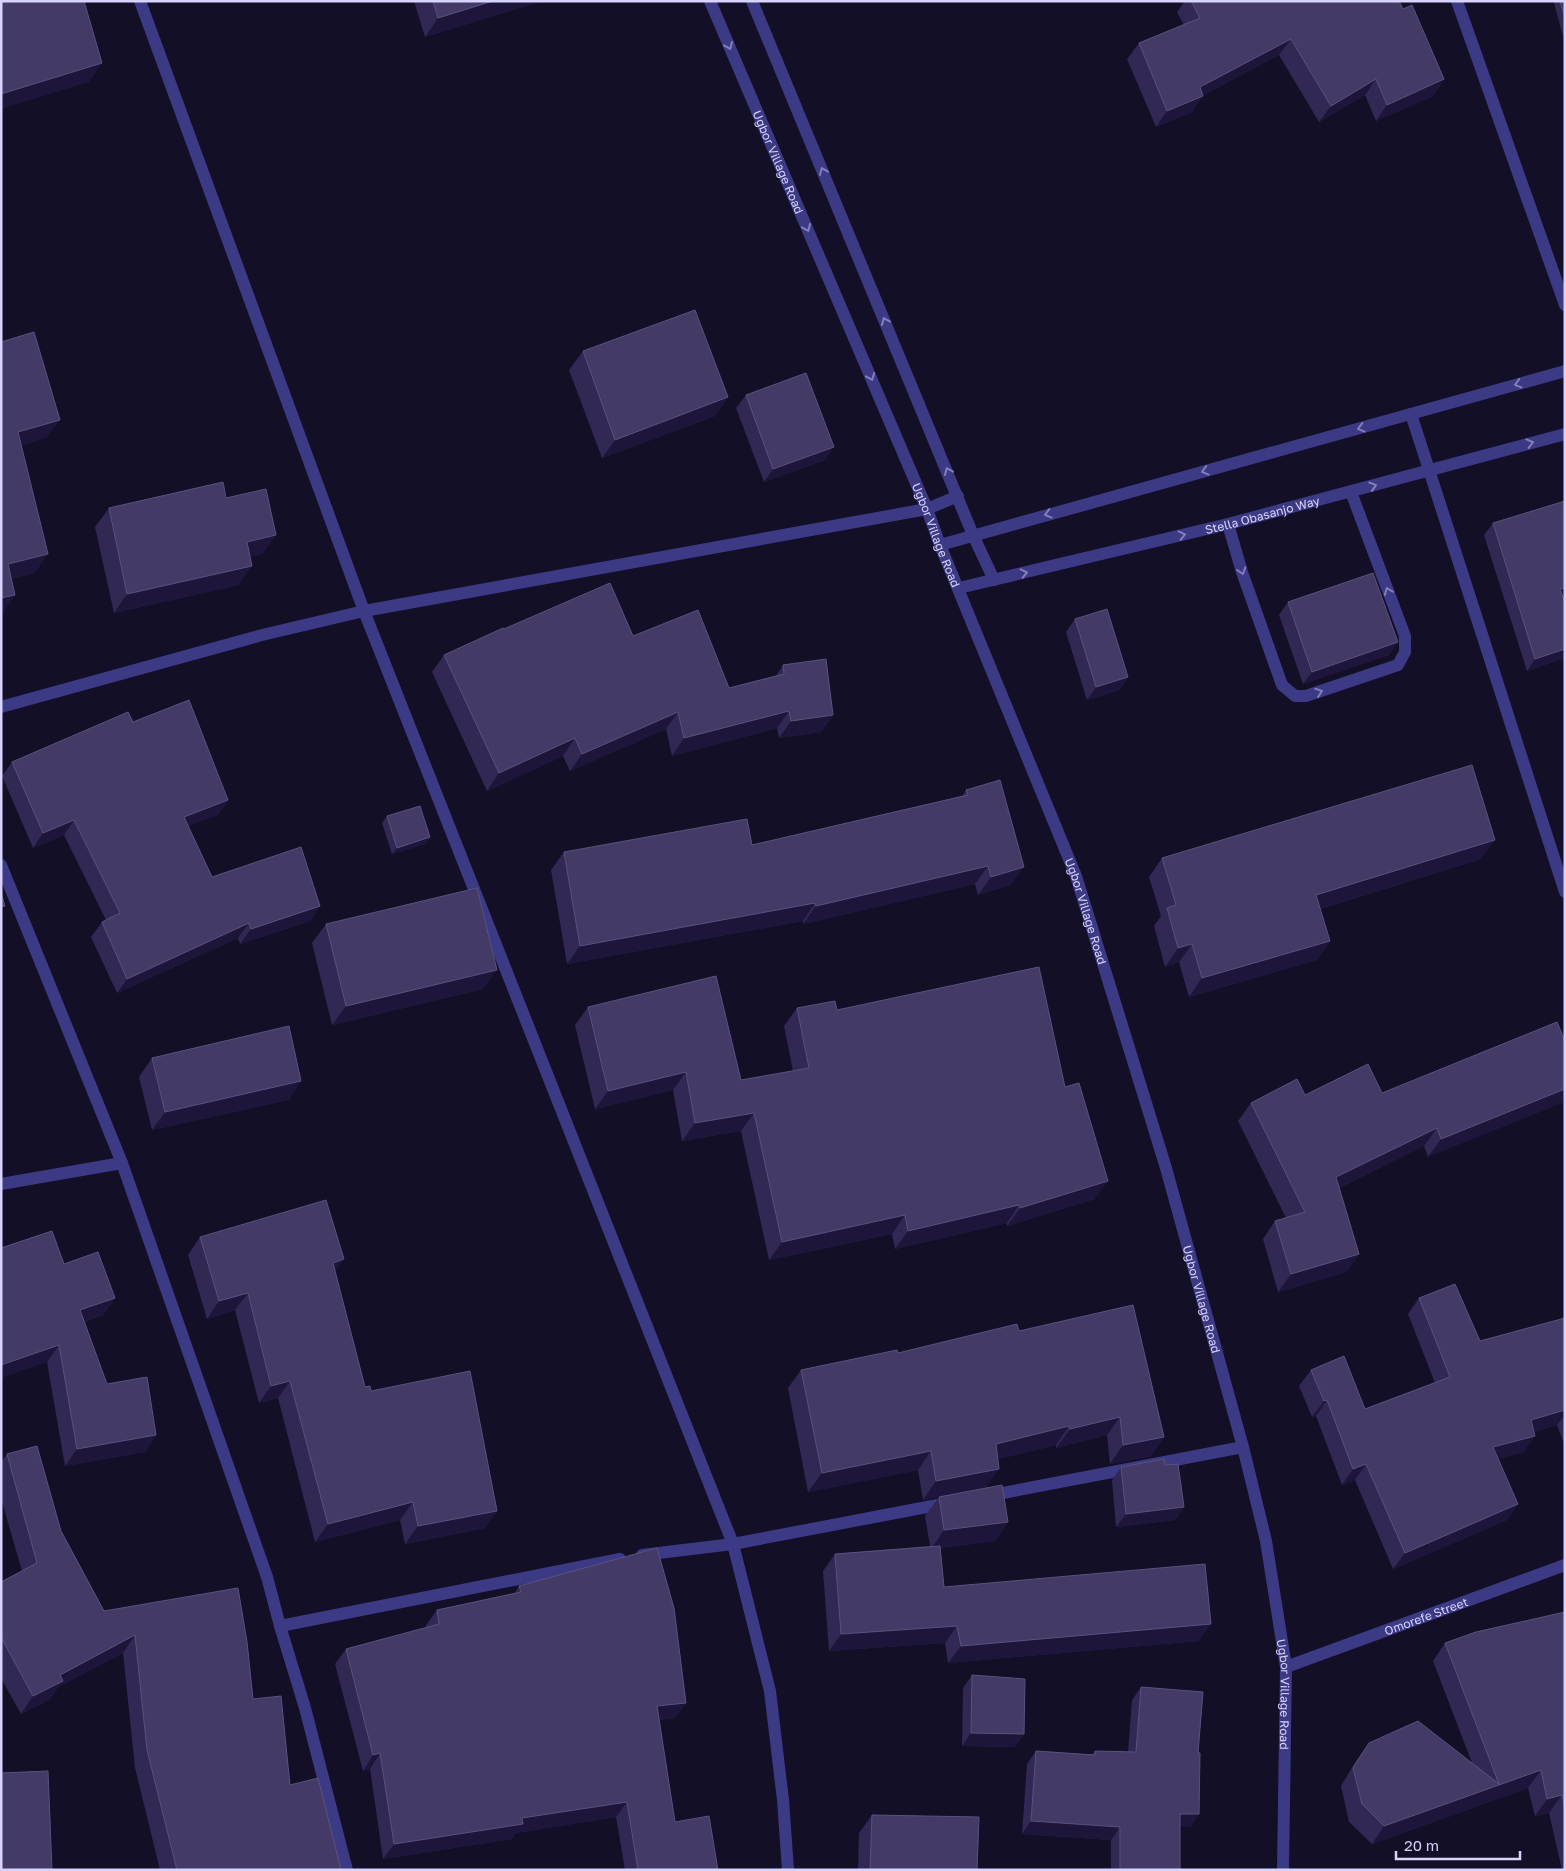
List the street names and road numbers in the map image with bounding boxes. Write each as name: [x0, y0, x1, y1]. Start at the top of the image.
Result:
street label: Ugbor Village Road: [750, 108, 807, 216]
street label: Ugbor Village Road: [909, 480, 964, 589]
street label: Stella Obasanjo Way: [1203, 492, 1322, 537]
street label: Ugbor Village Road: [1062, 856, 1110, 966]
street label: Ugbor Village Road: [1180, 1244, 1224, 1355]
street label: Omorefe Street: [1382, 1594, 1470, 1638]
street label: Ugbor Village Road: [1274, 1638, 1294, 1750]

